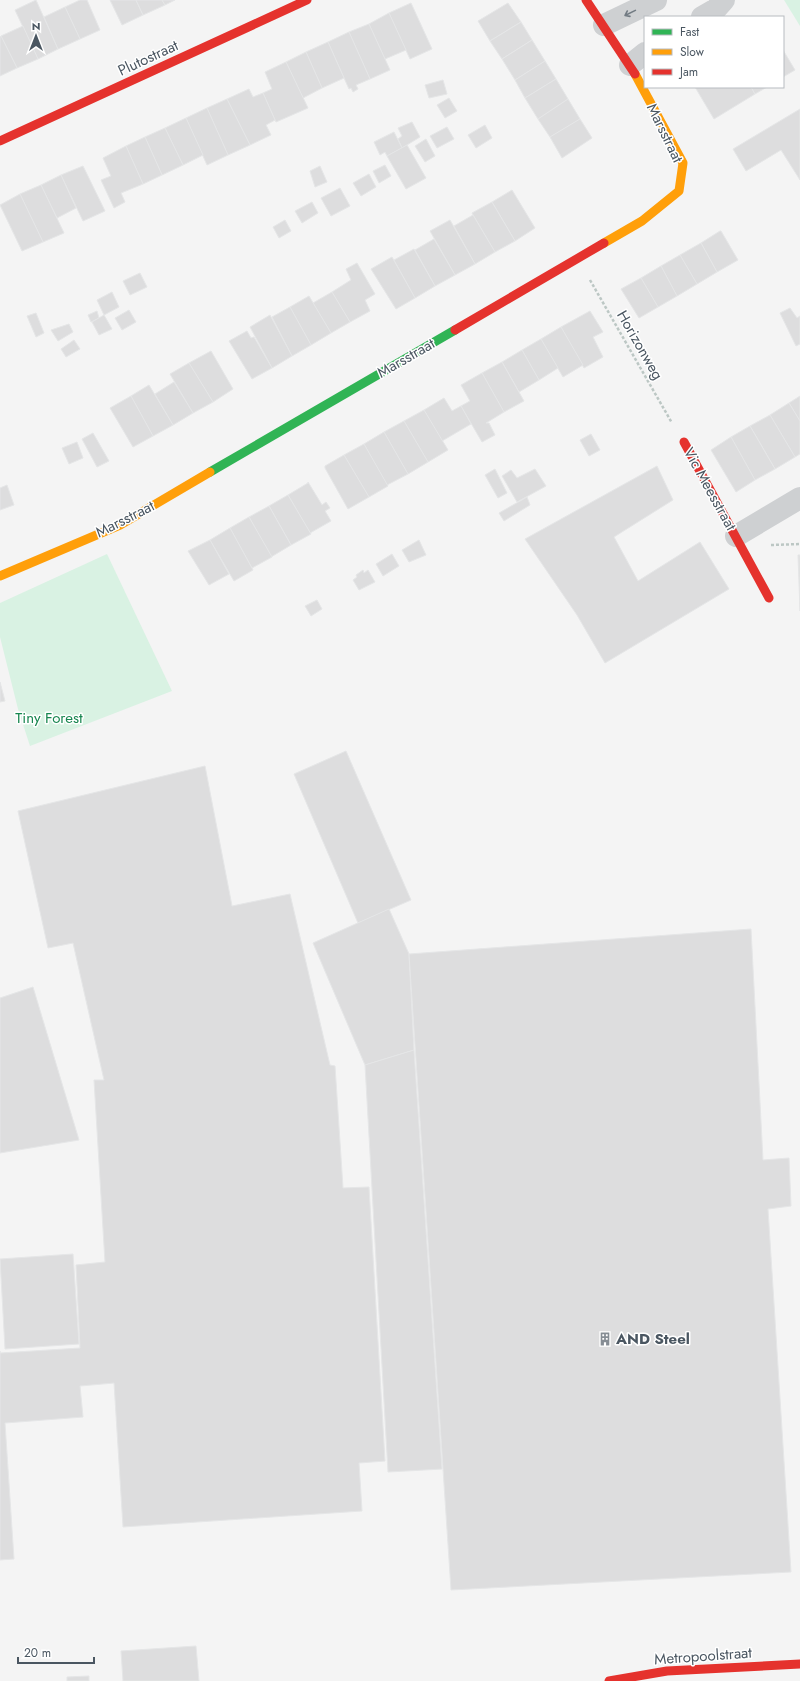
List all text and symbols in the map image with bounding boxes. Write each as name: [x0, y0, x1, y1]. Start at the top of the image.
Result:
one-way arrow: [624, 10, 636, 17]
north arrow: [16, 16, 56, 56]
legend: [644, 16, 784, 88]
text: N: [32, 18, 40, 34]
text: Fast: [680, 23, 699, 41]
street label: Plutostraat: [114, 34, 182, 82]
text: Slow: [680, 43, 705, 61]
text: Jam: [678, 63, 698, 81]
street label: Marsstraat: [641, 100, 689, 167]
street label: Horizonweg: [611, 306, 669, 384]
street label: Marsstraat: [373, 332, 439, 383]
street label: Vic Meesstraat: [678, 443, 742, 535]
street label: Marsstraat: [92, 495, 159, 543]
park label: Tiny Forest: [15, 707, 83, 729]
place label: AND Steel: [615, 1328, 690, 1350]
building icon: AND Steel: [597, 1331, 613, 1347]
scale bar: [18, 1639, 94, 1665]
street label: Metropoolstraat: [653, 1642, 753, 1670]
text: 20 m: [24, 1644, 51, 1662]

